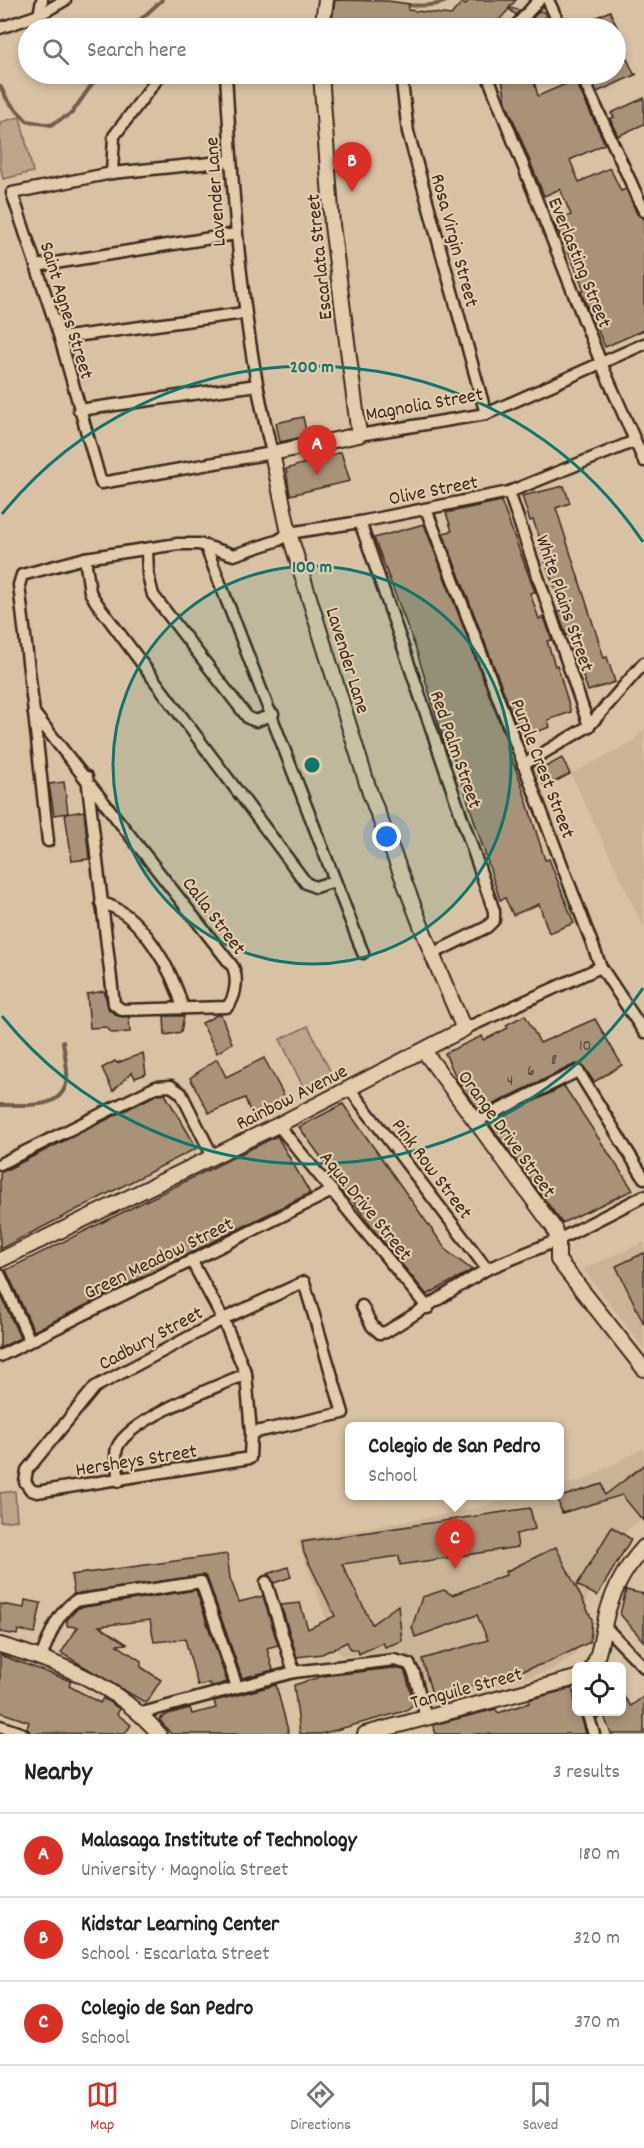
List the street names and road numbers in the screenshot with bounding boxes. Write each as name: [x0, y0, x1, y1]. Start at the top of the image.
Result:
street label: Lavender Lane: [199, 136, 235, 248]
street label: Rosa Virgin Street: [422, 171, 484, 310]
street label: Escarlata Street: [300, 192, 342, 321]
street label: Everlasting Street: [539, 194, 617, 333]
street label: Saint Agnes Street: [31, 239, 99, 383]
street label: Magnolia Street: [364, 382, 486, 430]
street label: Olive Street: [387, 470, 481, 514]
street label: White Plains Street: [527, 532, 600, 676]
street label: Lavender Lane: [317, 604, 376, 718]
street label: Red Palm Street: [421, 687, 487, 813]
street label: Purple Crest Street: [502, 695, 581, 843]
street label: Calla Street: [174, 872, 251, 962]
street label: Rainbow Avenue: [232, 1058, 353, 1139]
street label: Orange Drive Street: [450, 1065, 561, 1204]
street label: Pink Row Street: [383, 1114, 478, 1226]
street label: Aqua Drive Street: [312, 1146, 418, 1268]
street label: Green Meadow Street: [80, 1211, 239, 1308]
street label: Cadbury Street: [94, 1300, 209, 1379]
street label: Hersheys Street: [74, 1439, 199, 1485]
street label: Tanguile Street: [408, 1662, 526, 1718]

